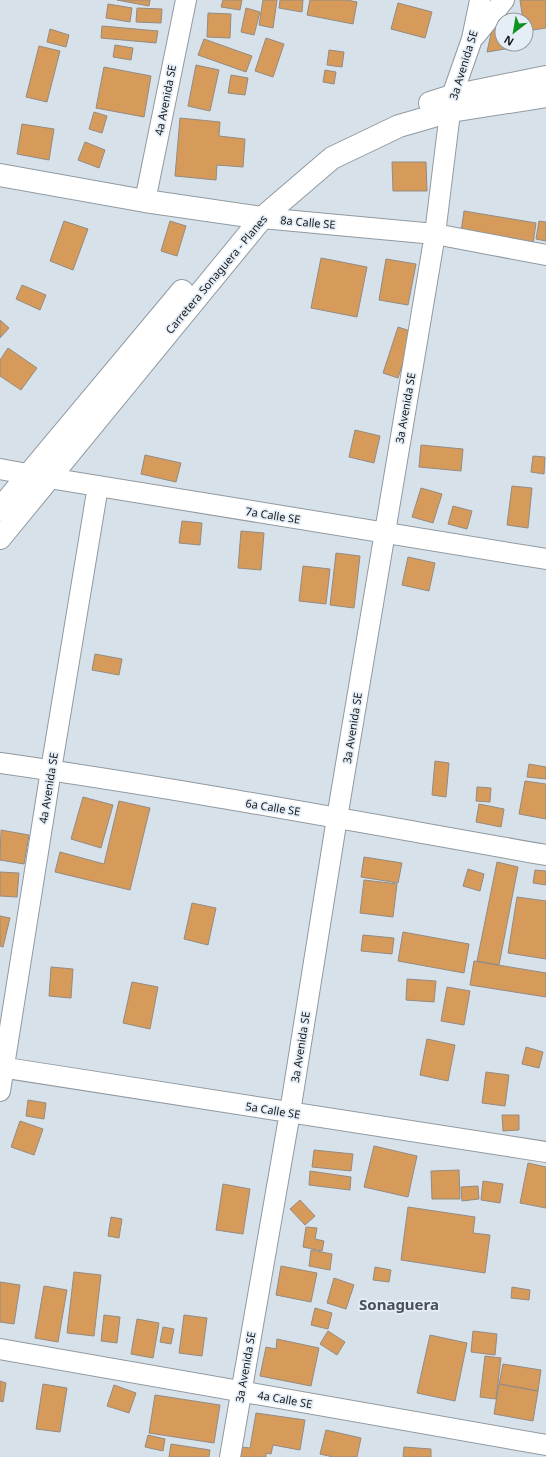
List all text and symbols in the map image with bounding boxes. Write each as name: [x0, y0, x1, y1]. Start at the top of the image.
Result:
north arrow: [494, 12, 534, 52]
street label: 3a Avenida SE: [445, 29, 481, 101]
text: N: [501, 32, 516, 50]
street label: 4a Avenida SE: [151, 63, 179, 137]
street label: Carretera Sonaguera - Planes: [162, 211, 270, 337]
street label: 8a Calle SE: [280, 212, 336, 232]
street label: 3a Avenida SE: [391, 371, 419, 445]
street label: 7a Calle SE: [244, 503, 302, 527]
street label: 3a Avenida SE: [339, 691, 365, 765]
street label: 4a Avenida SE: [35, 751, 61, 825]
street label: 6a Calle SE: [244, 795, 302, 819]
street label: 3a Avenida SE: [287, 1010, 313, 1084]
street label: 5a Calle SE: [244, 1098, 302, 1122]
district label: Sonaguera: [359, 1294, 439, 1314]
street label: 3a Avenida SE: [231, 1330, 259, 1404]
street label: 4a Calle SE: [256, 1387, 314, 1411]

